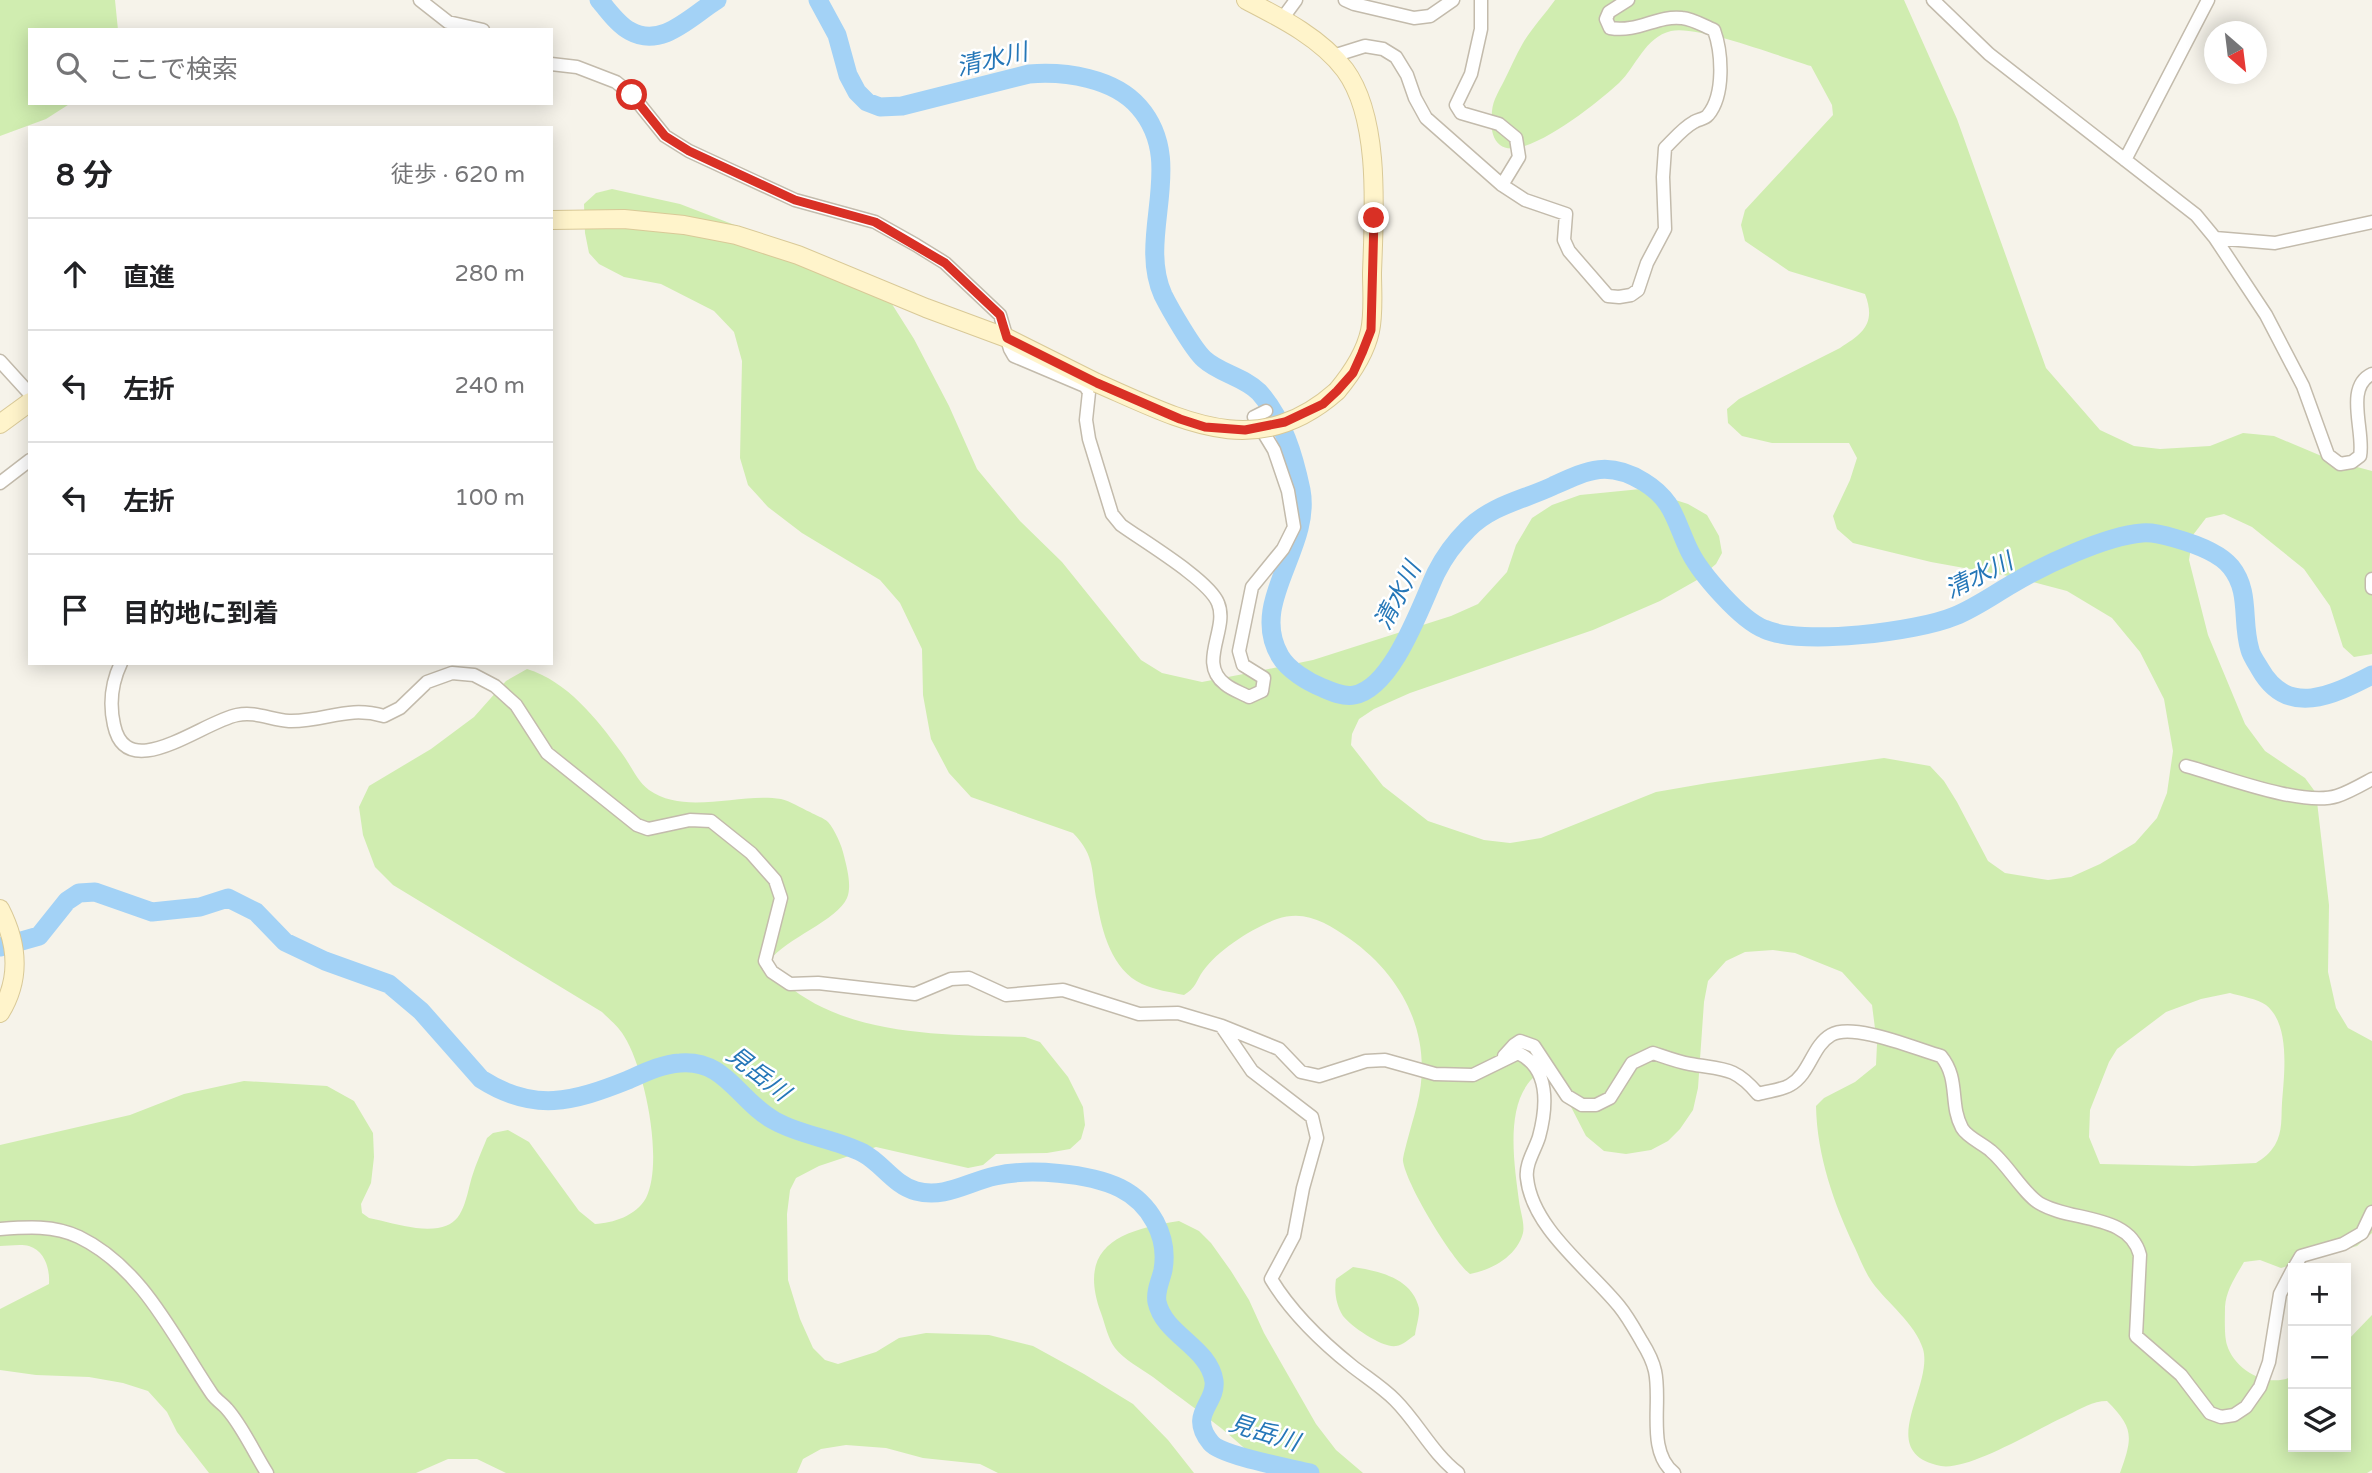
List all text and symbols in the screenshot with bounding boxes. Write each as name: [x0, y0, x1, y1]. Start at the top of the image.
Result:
north arrow: [2204, 21, 2267, 84]
search box: [28, 28, 553, 105]
water label: 清水川: [954, 37, 1033, 82]
icon: search: [52, 48, 90, 86]
text: ここで検索: [108, 54, 238, 85]
route start: [616, 79, 647, 110]
text: 8 分: [56, 157, 113, 194]
text: 徒歩 · 620 m: [391, 161, 525, 189]
route end: [1358, 202, 1389, 233]
icon: ahead: [56, 255, 94, 293]
text: 280 m: [455, 260, 525, 288]
text: 直進: [123, 262, 175, 293]
icon: left: [56, 367, 94, 405]
text: 240 m: [455, 372, 525, 400]
text: 左折: [123, 374, 175, 405]
icon: left: [56, 479, 94, 517]
text: 100 m: [455, 484, 525, 512]
text: 左折: [123, 486, 175, 517]
water label: 清水川: [1940, 546, 2020, 605]
water label: 清水川: [1369, 555, 1429, 635]
icon: arrive: [56, 591, 94, 629]
text: 目的地に到着: [123, 598, 279, 629]
water label: 見岳川: [721, 1040, 798, 1109]
map controls: [2288, 1263, 2351, 1452]
button: +: [2288, 1263, 2351, 1326]
button: −: [2288, 1326, 2351, 1389]
button: layers: [2288, 1389, 2351, 1452]
water label: 見岳川: [1225, 1409, 1306, 1458]

